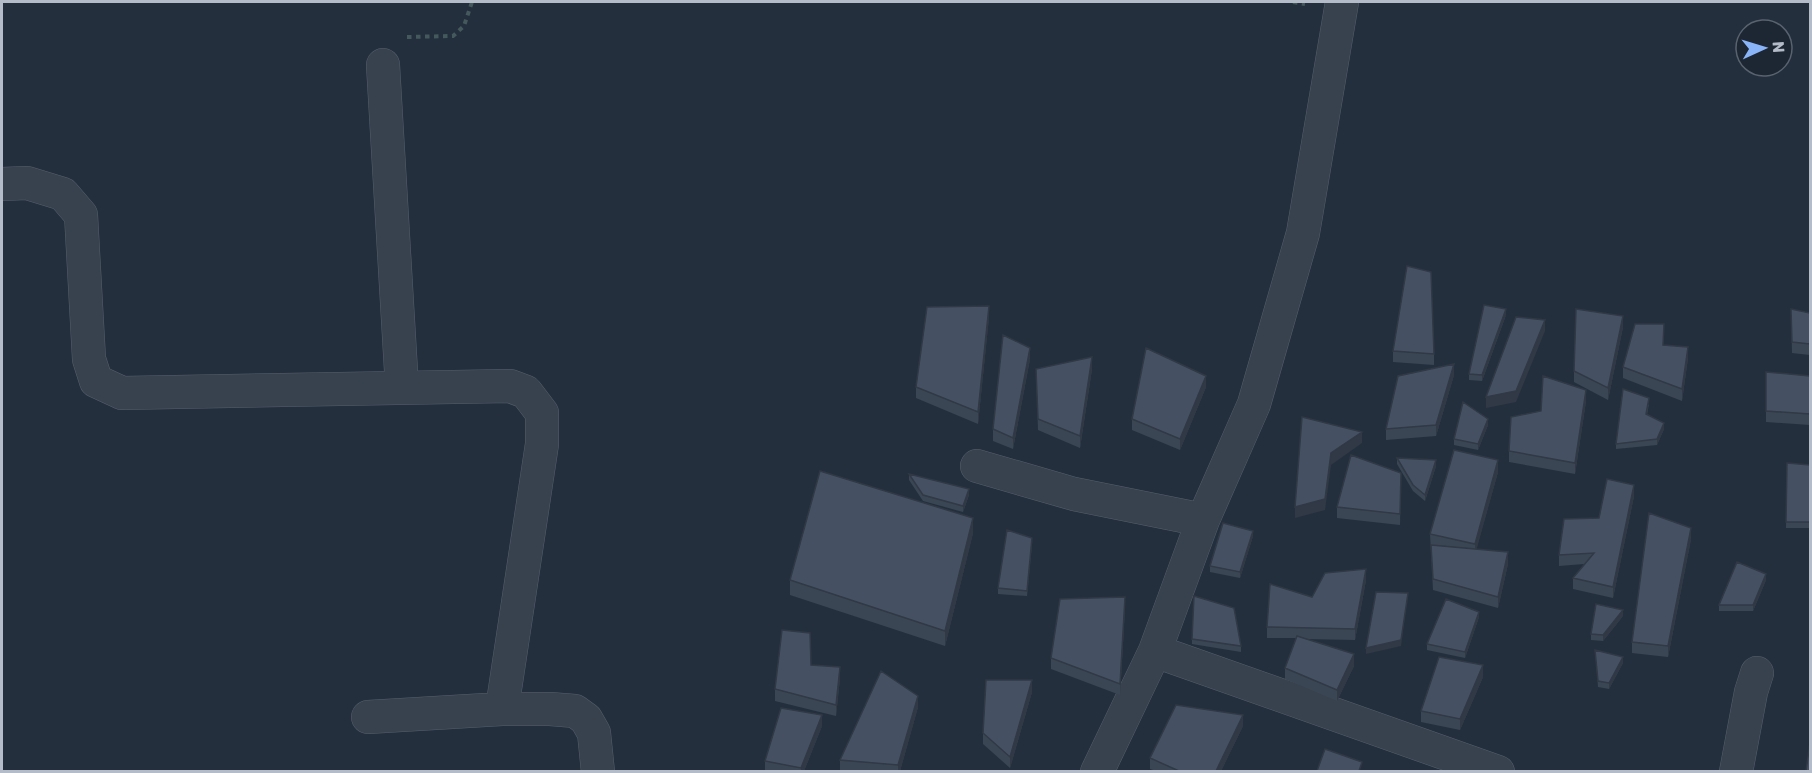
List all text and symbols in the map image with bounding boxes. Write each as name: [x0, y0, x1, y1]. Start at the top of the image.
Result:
north arrow: [1734, 18, 1794, 78]
text: N: [1769, 41, 1788, 53]

